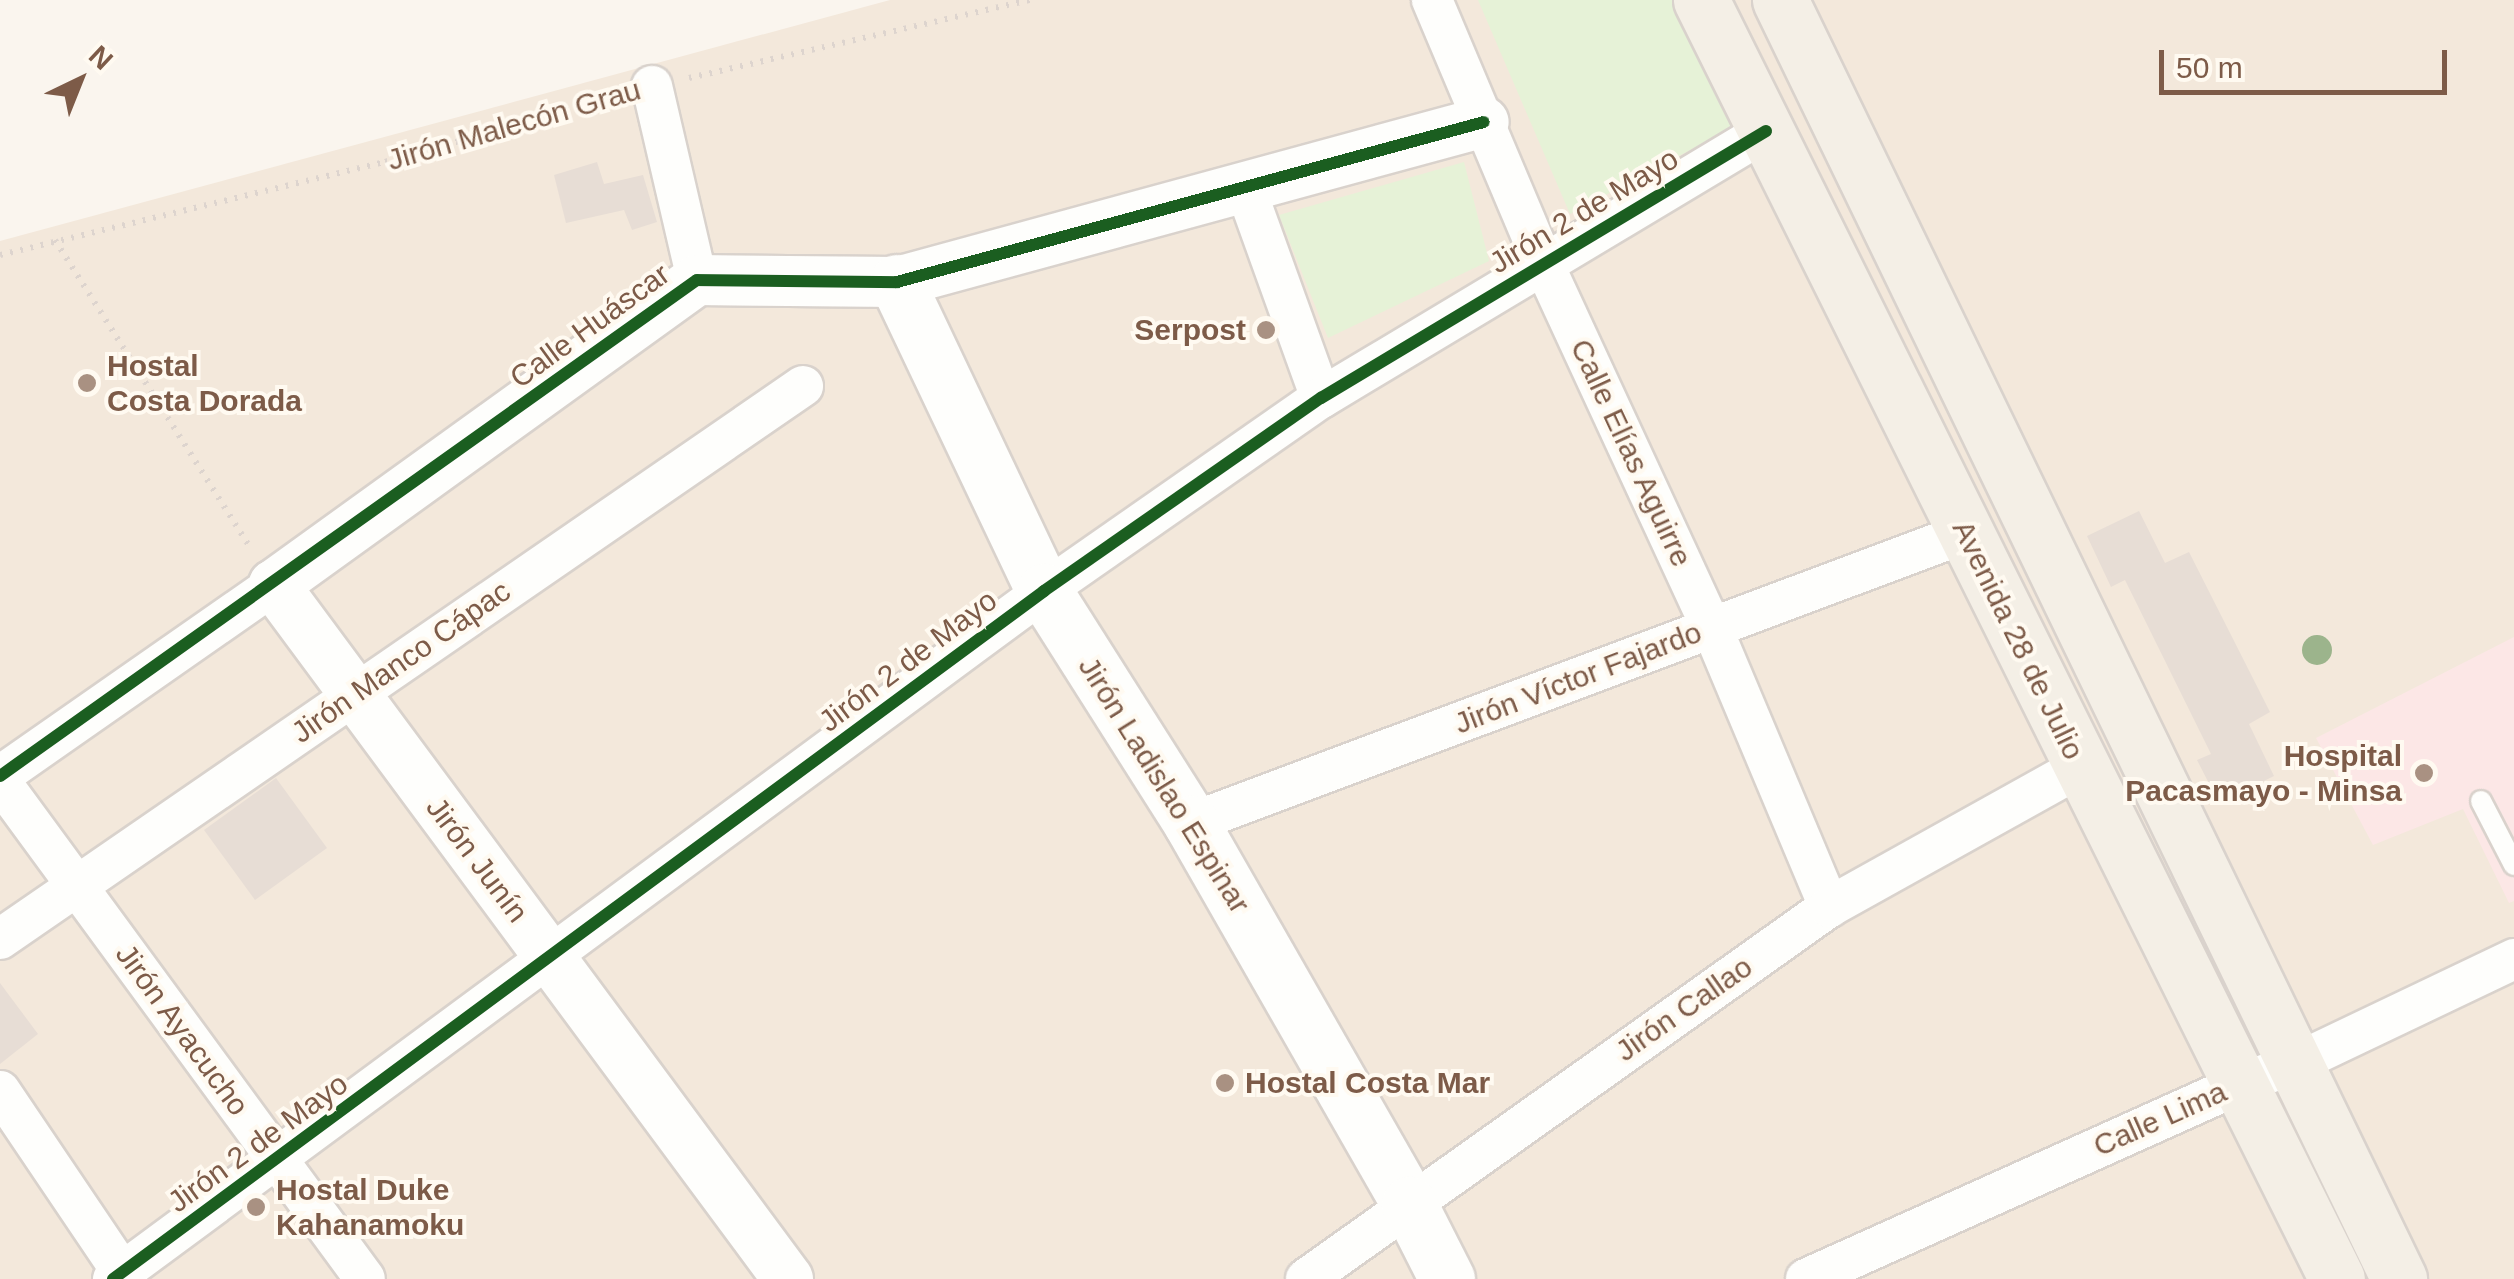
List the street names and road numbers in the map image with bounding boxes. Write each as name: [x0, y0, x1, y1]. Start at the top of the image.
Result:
street label: Jirón Malecón Grau: [383, 72, 645, 178]
street label: Jirón 2 de Mayo: [1483, 141, 1685, 281]
street label: Calle Huáscar: [503, 256, 677, 396]
street label: Calle Elías Aguirre: [1562, 333, 1700, 573]
street label: Avenida 28 de Julio: [1945, 515, 2091, 765]
street label: Jirón Manco Cápac: [285, 573, 517, 751]
street label: Jirón 2 de Mayo: [812, 582, 1004, 740]
street label: Jirón Víctor Fajardo: [1449, 614, 1707, 742]
street label: Jirón Ladislao Espinar: [1071, 650, 1257, 920]
street label: Jirón Junín: [418, 791, 536, 929]
street label: Jirón Ayacucho: [107, 937, 257, 1123]
street label: Jirón Callao: [1609, 949, 1759, 1069]
street label: Jirón 2 de Mayo: [161, 1066, 355, 1220]
street label: Calle Lima: [2088, 1074, 2232, 1164]

